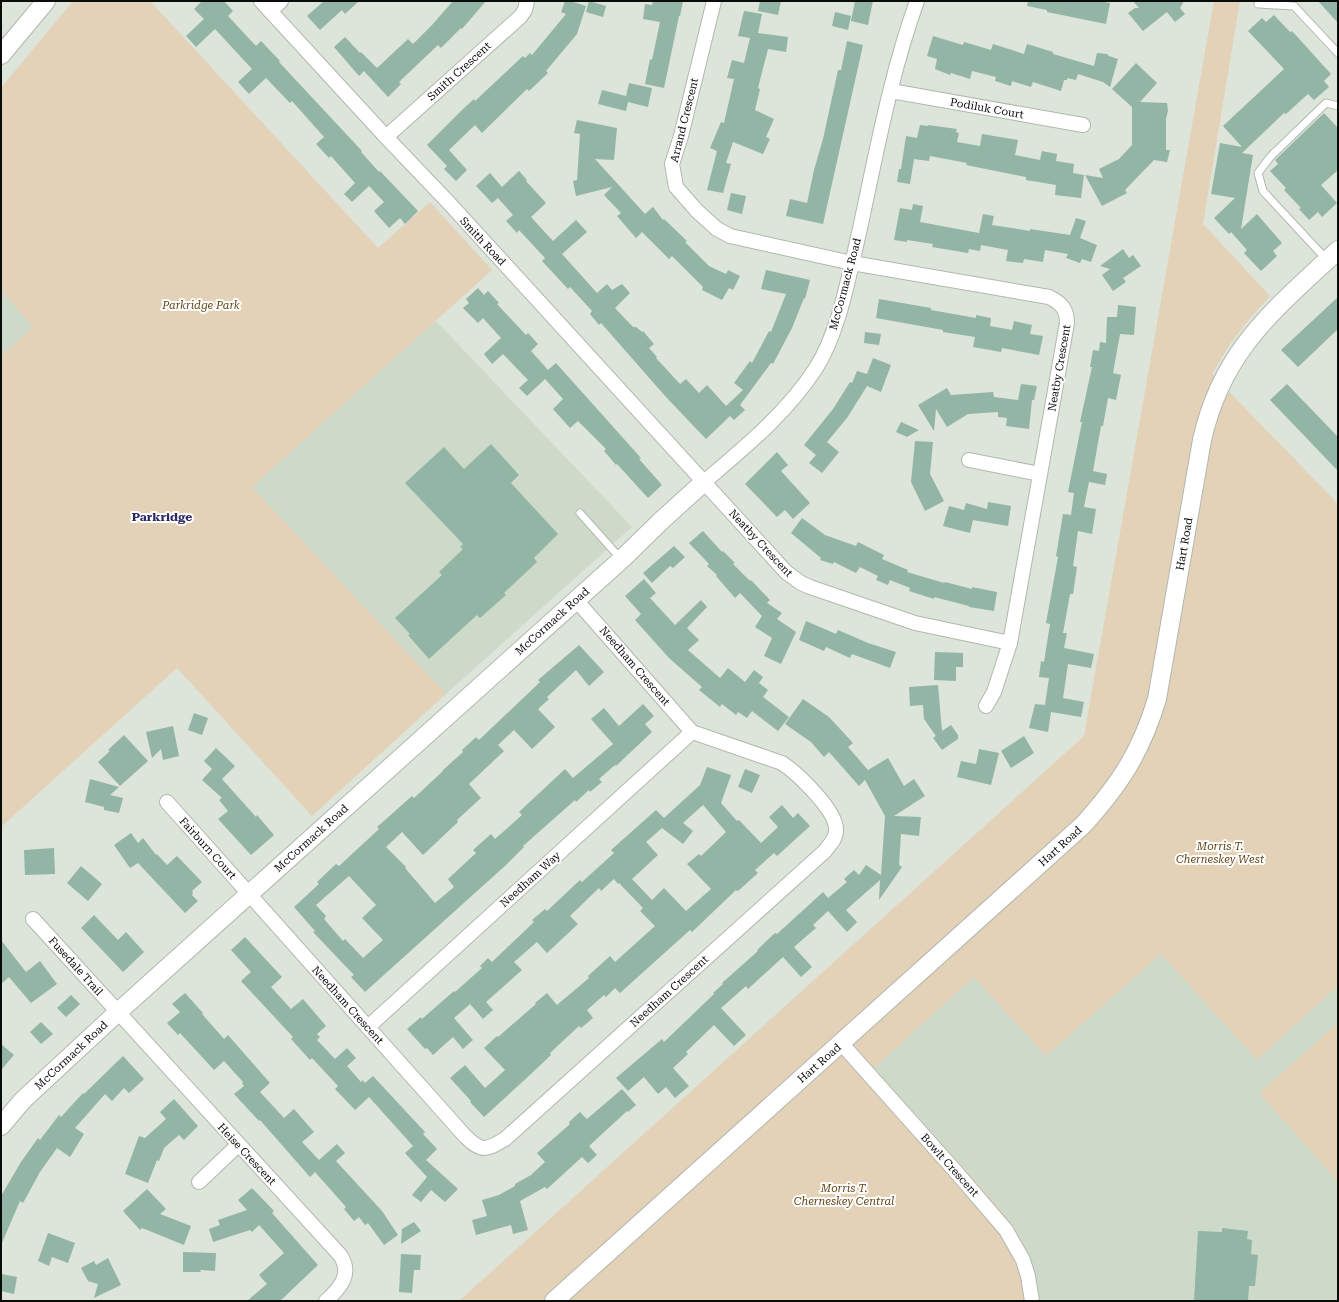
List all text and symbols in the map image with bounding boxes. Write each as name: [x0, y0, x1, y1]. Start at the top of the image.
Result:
street label: Smith Crescent: [425, 39, 494, 103]
street label: Arrand Crescent: [668, 77, 701, 164]
street label: Podiluk Court: [949, 96, 1025, 121]
street label: Smith Road: [457, 214, 508, 268]
street label: McCormack Road: [827, 237, 864, 332]
park label: Parkridge Park: [161, 299, 240, 312]
street label: Neatby Crescent: [1045, 324, 1074, 412]
street label: Neatby Crescent: [726, 507, 795, 580]
district label: Parkridge: [132, 510, 192, 524]
street label: Hart Road: [1173, 517, 1196, 572]
street label: McCormack Road: [513, 585, 592, 658]
street label: Needham Crescent: [597, 624, 673, 709]
street label: McCormack Road: [272, 802, 351, 875]
street label: Fairburn Court: [176, 815, 239, 882]
street label: Hart Road: [1036, 824, 1085, 869]
park label: Morris T. Cherneskey West: [1176, 840, 1265, 866]
street label: Needham Way: [497, 849, 564, 910]
street label: Fusedale Trail: [46, 934, 106, 999]
street label: Needham Crescent: [628, 953, 711, 1030]
street label: Needham Crescent: [309, 964, 386, 1047]
street label: McCormack Road: [32, 1018, 110, 1092]
street label: Hart Road: [795, 1041, 844, 1086]
street label: Heise Crescent: [215, 1121, 279, 1188]
street label: Bowlt Crescent: [918, 1131, 981, 1200]
park label: Morris T. Cherneskey Central: [794, 1182, 894, 1208]

